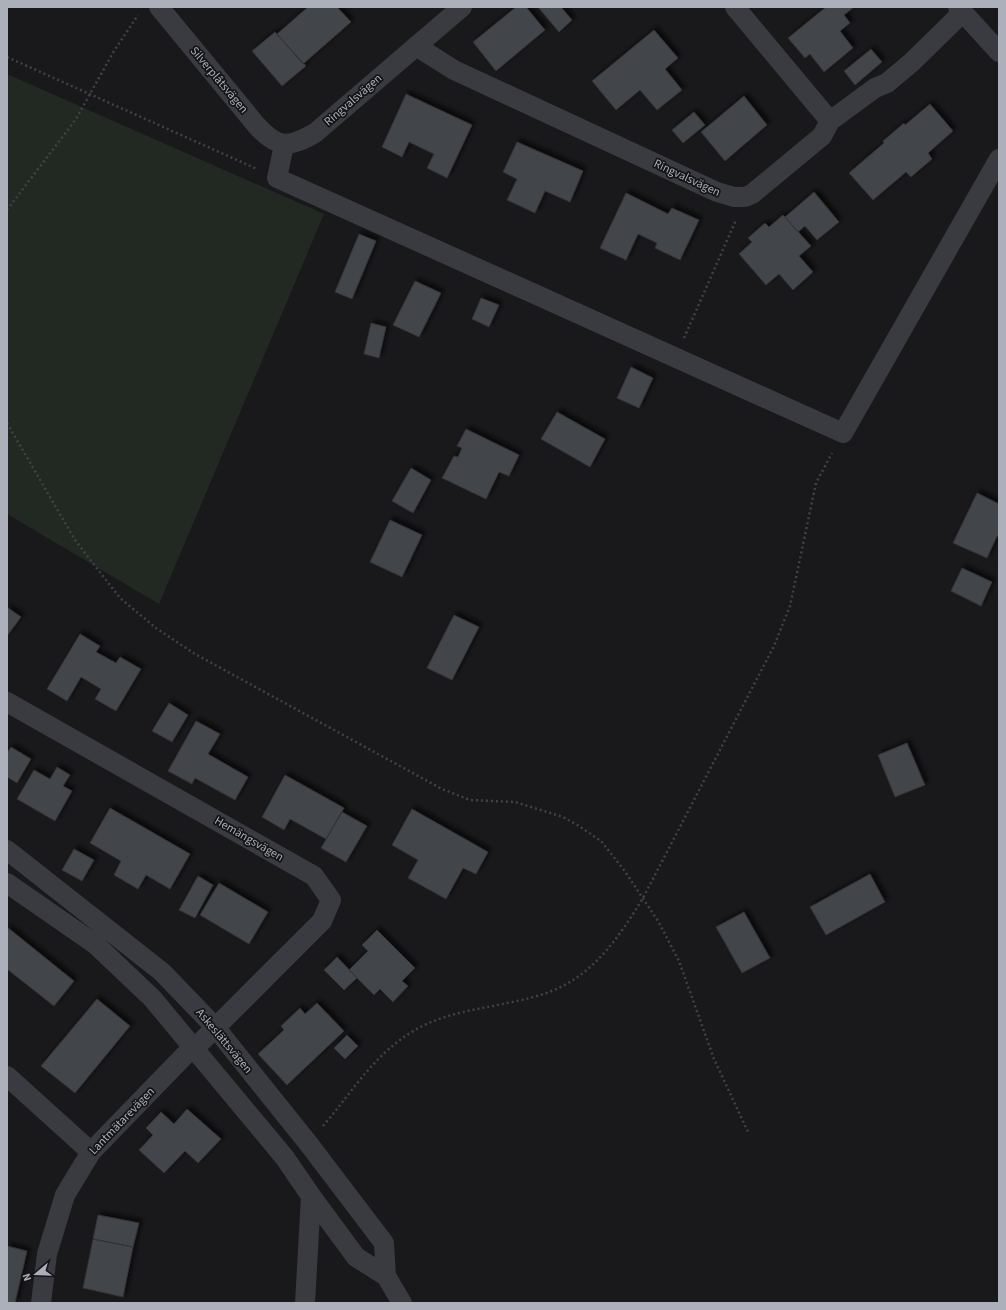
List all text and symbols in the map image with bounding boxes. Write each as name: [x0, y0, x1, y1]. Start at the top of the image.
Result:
street label: Silverplåtsvägen: [186, 43, 252, 117]
street label: Ringvalsvägen: [320, 70, 386, 130]
street label: Ringvalsvägen: [651, 155, 723, 201]
street label: Hemängsvägen: [211, 812, 287, 866]
street label: Askeslättsvägen: [192, 1005, 256, 1077]
street label: Lantmätarevägen: [85, 1083, 159, 1159]
north arrow: [16, 1254, 56, 1294]
text: N: [19, 1271, 35, 1283]

